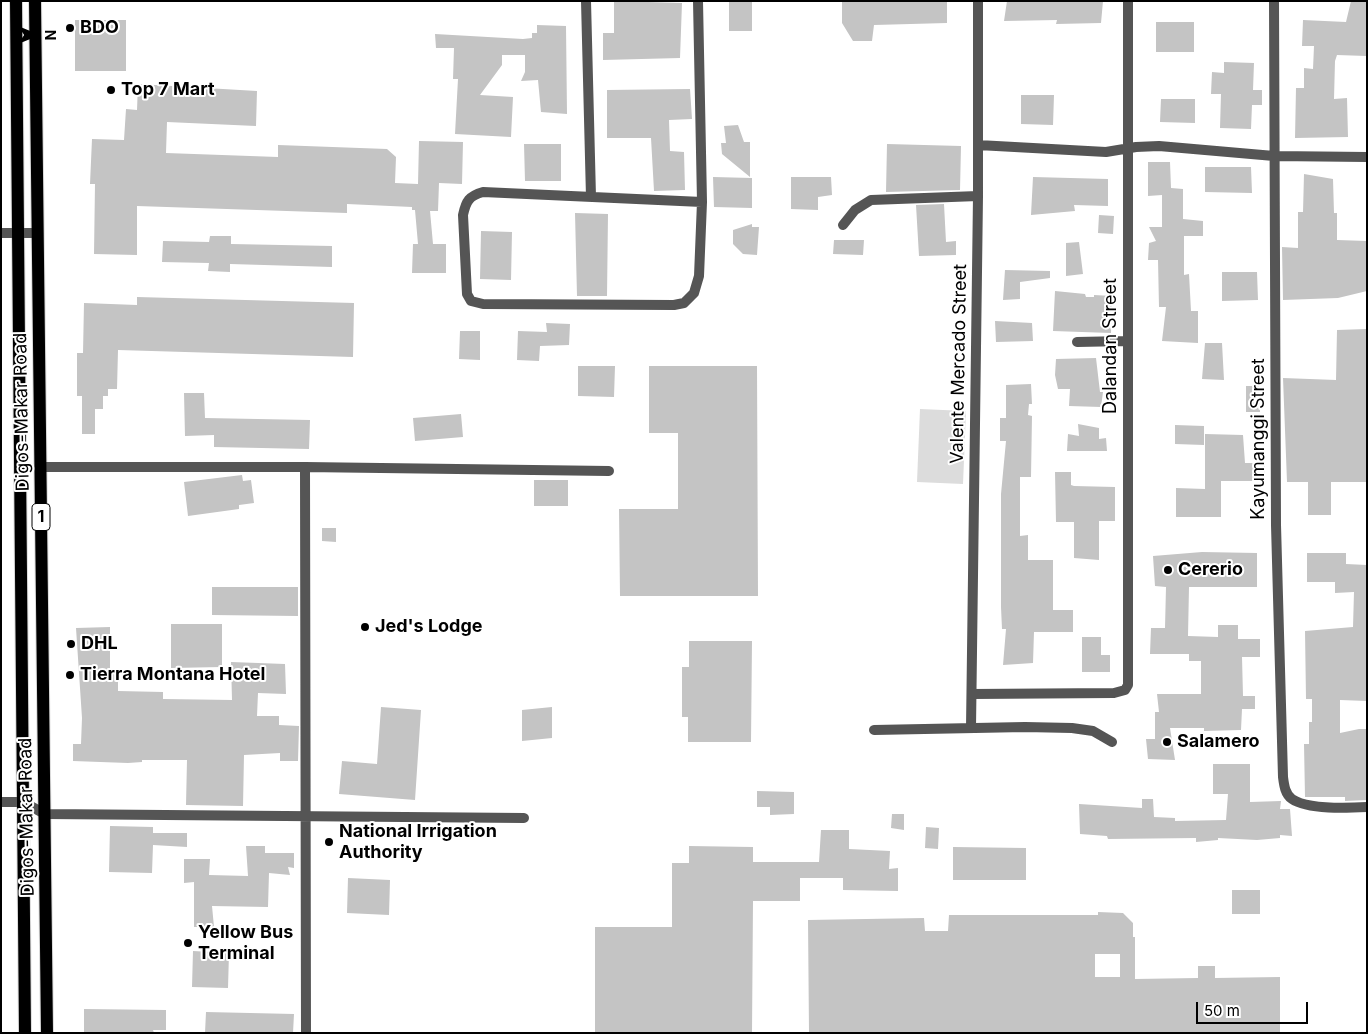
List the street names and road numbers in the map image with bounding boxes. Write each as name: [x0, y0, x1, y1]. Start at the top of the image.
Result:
street label: Valente Mercado Street: [946, 264, 972, 464]
street label: Dalandan Street: [1100, 278, 1122, 414]
street label: Digos-Makar Road: [10, 333, 34, 491]
street label: Kayumanggi Street: [1248, 358, 1270, 520]
road number: 1: [32, 504, 50, 530]
street label: Digos-Makar Road: [15, 738, 39, 896]

